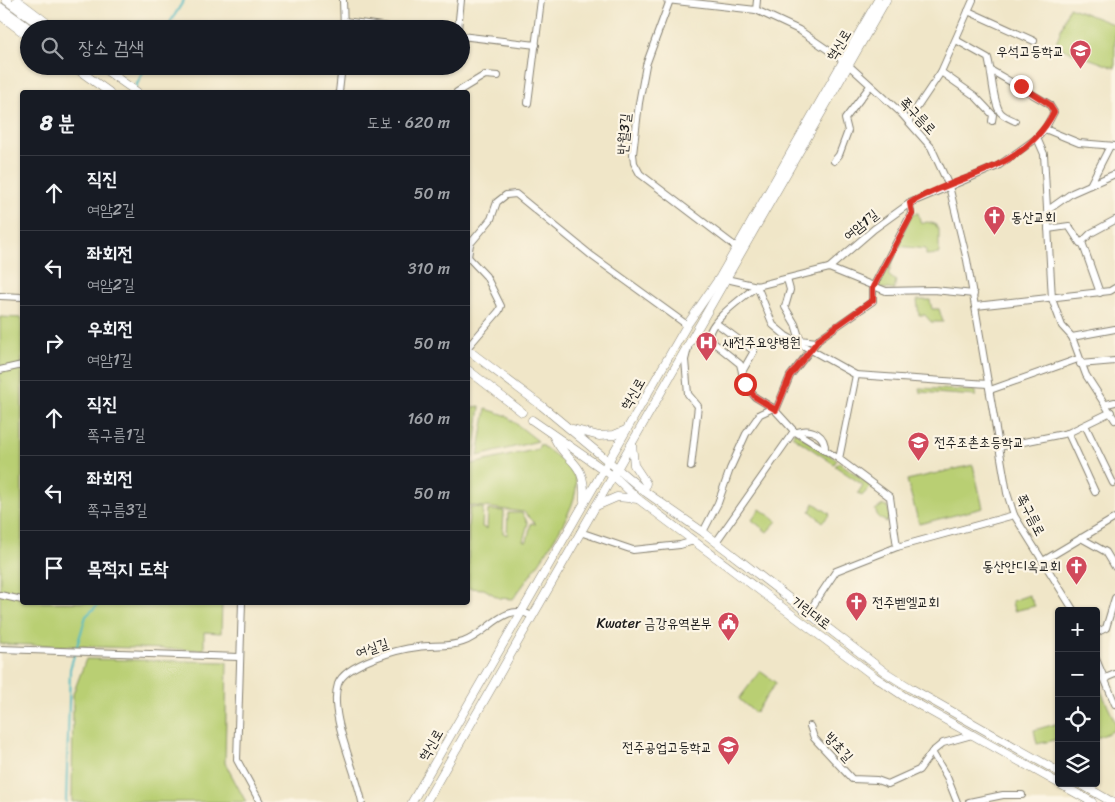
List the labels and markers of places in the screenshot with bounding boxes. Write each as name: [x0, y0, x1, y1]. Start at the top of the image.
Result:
place label: 우석고등학교: [996, 39, 1064, 64]
school or university icon: 우석고등학교: [1068, 39, 1092, 70]
church icon: 동산교회: [983, 205, 1007, 236]
place label: 동산교회: [1011, 205, 1056, 230]
hospital icon: 새전주요양병원: [694, 330, 718, 361]
place label: 새전주요양병원: [722, 330, 801, 355]
school or university icon: 전주조촌초등학교: [906, 430, 930, 461]
place label: 전주조촌초등학교: [934, 430, 1024, 455]
place label: 동산안디옥교회: [982, 554, 1061, 579]
church icon: 동산안디옥교회: [1065, 554, 1089, 585]
church icon: 전주벧엘교회: [844, 590, 868, 621]
place label: 전주벧엘교회: [872, 590, 940, 615]
place label: Kwater 금강유역본부: [596, 611, 712, 636]
public building icon: Kwater 금강유역본부: [716, 611, 740, 642]
place label: 전주공업고등학교: [622, 735, 712, 760]
school or university icon: 전주공업고등학교: [716, 735, 740, 766]

